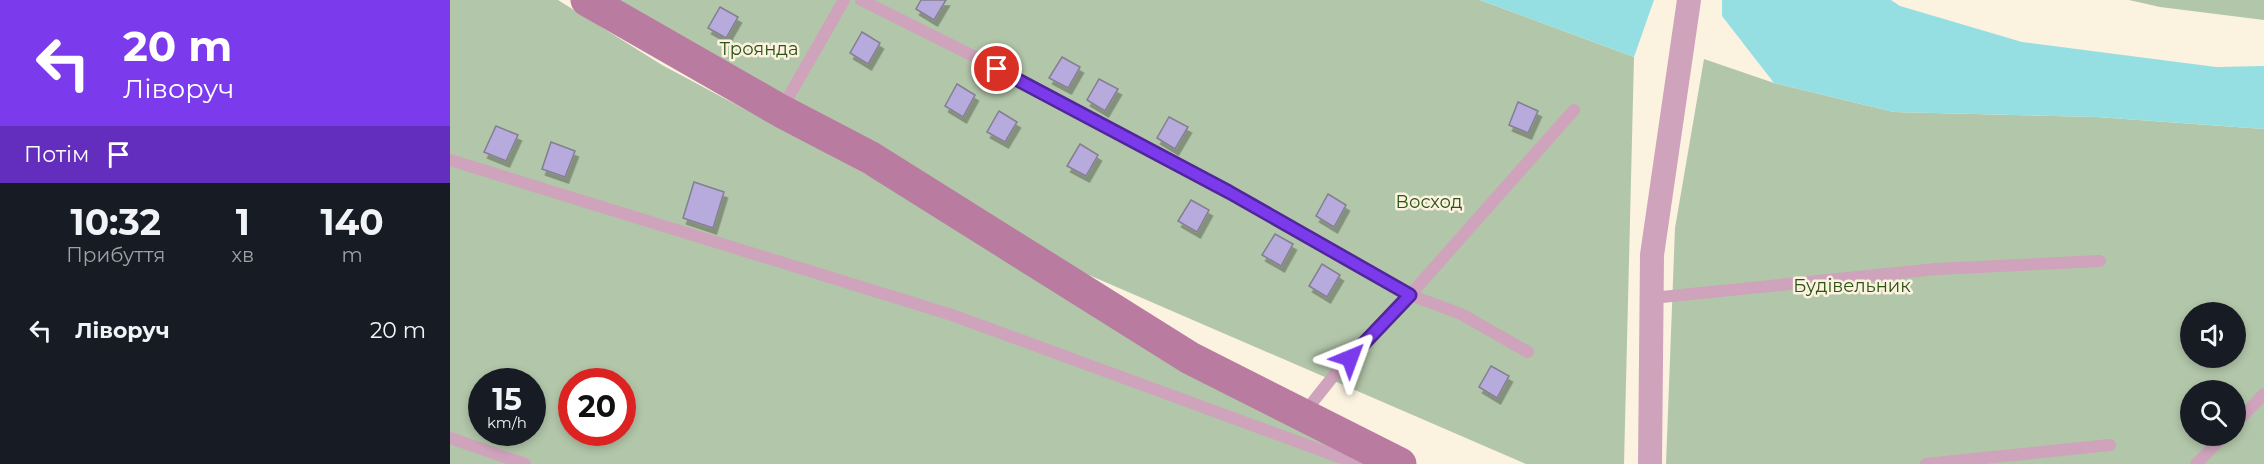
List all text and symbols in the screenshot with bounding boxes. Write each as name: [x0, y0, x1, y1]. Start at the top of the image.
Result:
text: 20 m: [123, 20, 232, 72]
icon: left: [24, 24, 102, 102]
park label: Троянда: [719, 38, 799, 60]
pin: [971, 43, 1022, 94]
icon: arrive: [980, 52, 1013, 85]
text: Ліворуч: [123, 72, 235, 105]
icon: arrive: [102, 138, 135, 171]
text: Потім: [24, 141, 90, 168]
park label: Восход: [1395, 191, 1463, 213]
text: 10:32: [71, 200, 161, 244]
text: 1: [236, 200, 250, 244]
text: 140: [320, 200, 384, 244]
text: Прибуття: [66, 243, 165, 267]
text: хв: [232, 243, 254, 267]
text: m: [341, 243, 363, 267]
park label: Будівельник: [1793, 275, 1911, 297]
map controls: [2180, 302, 2246, 446]
button: sound: [2180, 302, 2246, 368]
icon: left: [24, 314, 57, 347]
text: Ліворуч: [75, 317, 170, 344]
text: 20 m: [370, 317, 426, 344]
position arrow: [1318, 326, 1382, 390]
speed limit sign: 20: [558, 368, 636, 446]
button: search: [2180, 380, 2246, 446]
text: 15: [492, 381, 522, 418]
text: km/h: [487, 413, 527, 432]

